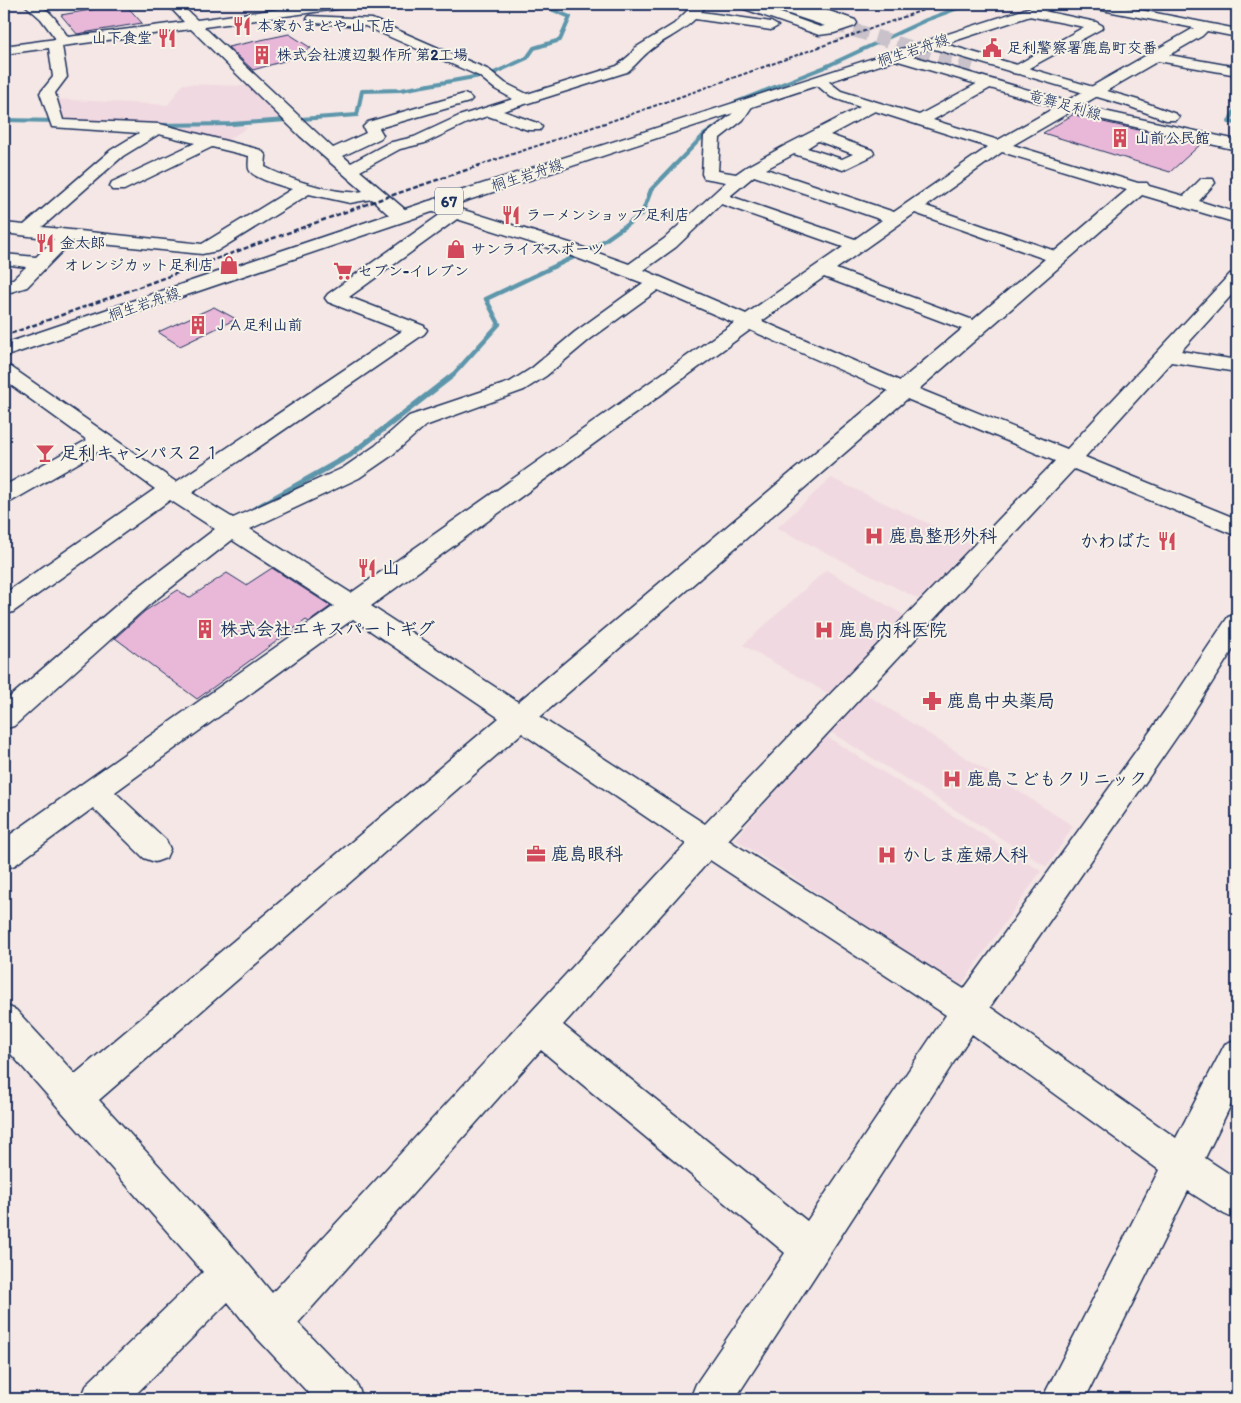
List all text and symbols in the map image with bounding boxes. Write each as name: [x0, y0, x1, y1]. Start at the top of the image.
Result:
restaurant icon: 本家かまどや 山下店: [231, 15, 253, 37]
place label: 本家かまどや 山下店: [257, 17, 396, 35]
restaurant icon: 山下食堂: [156, 27, 178, 49]
place label: 山下食堂: [92, 29, 152, 47]
street label: 桐生岩舟線: [875, 30, 951, 70]
public building icon: 足利警察署鹿島町交番: [981, 37, 1003, 59]
place label: 足利警察署鹿島町交番: [1007, 39, 1157, 57]
building icon: 株式会社渡辺製作所 第2工場: [251, 44, 273, 66]
place label: 株式会社渡辺製作所 第2工場: [277, 46, 468, 64]
street label: 竜舞足利線: [1026, 86, 1104, 124]
building icon: 山前公民館: [1109, 127, 1131, 149]
place label: 山前公民館: [1135, 129, 1210, 147]
street label: 桐生岩舟線: [489, 155, 565, 195]
road number: 67: [435, 188, 463, 215]
restaurant icon: ラーメンショップ足利店: [500, 204, 522, 226]
place label: ラーメンショップ足利店: [526, 206, 690, 224]
restaurant icon: 金太郎: [34, 232, 56, 254]
place label: 金太郎: [60, 234, 105, 252]
shop icon: サンライズスポーツ: [445, 238, 467, 260]
place label: サンライズスポーツ: [471, 240, 605, 258]
shop icon: オレンジカット足利店: [218, 254, 240, 276]
place label: オレンジカット足利店: [64, 256, 214, 274]
supermarket icon: セブン-イレブン: [332, 260, 354, 282]
place label: セブン-イレブン: [358, 262, 469, 280]
street label: 桐生岩舟線: [106, 283, 182, 325]
building icon: ＪＡ足利山前: [187, 314, 209, 336]
place label: ＪＡ足利山前: [213, 316, 303, 334]
bar icon: 足利キャンパス２１: [34, 442, 56, 464]
place label: 足利キャンパス２１: [60, 442, 221, 464]
hospital icon: 鹿島整形外科: [863, 525, 885, 547]
place label: 鹿島整形外科: [889, 525, 997, 547]
place label: かわばた: [1080, 530, 1152, 552]
restaurant icon: かわばた: [1156, 530, 1178, 552]
restaurant icon: 山: [356, 557, 378, 579]
place label: 山: [382, 557, 400, 579]
building icon: 株式会社エキスパートギグ: [194, 618, 216, 640]
place label: 株式会社エキスパートギグ: [220, 618, 435, 640]
hospital icon: 鹿島内科医院: [813, 619, 835, 641]
place label: 鹿島内科医院: [839, 619, 947, 641]
pharmacy icon: 鹿島中央薬局: [921, 690, 943, 712]
place label: 鹿島中央薬局: [947, 690, 1055, 712]
hospital icon: 鹿島こどもクリニック: [941, 768, 963, 790]
place label: 鹿島こどもクリニック: [967, 768, 1147, 790]
office icon: 鹿島眼科: [525, 843, 547, 865]
place label: 鹿島眼科: [551, 843, 623, 865]
hospital icon: かしま産婦人科: [876, 844, 898, 866]
place label: かしま産婦人科: [902, 844, 1028, 866]

